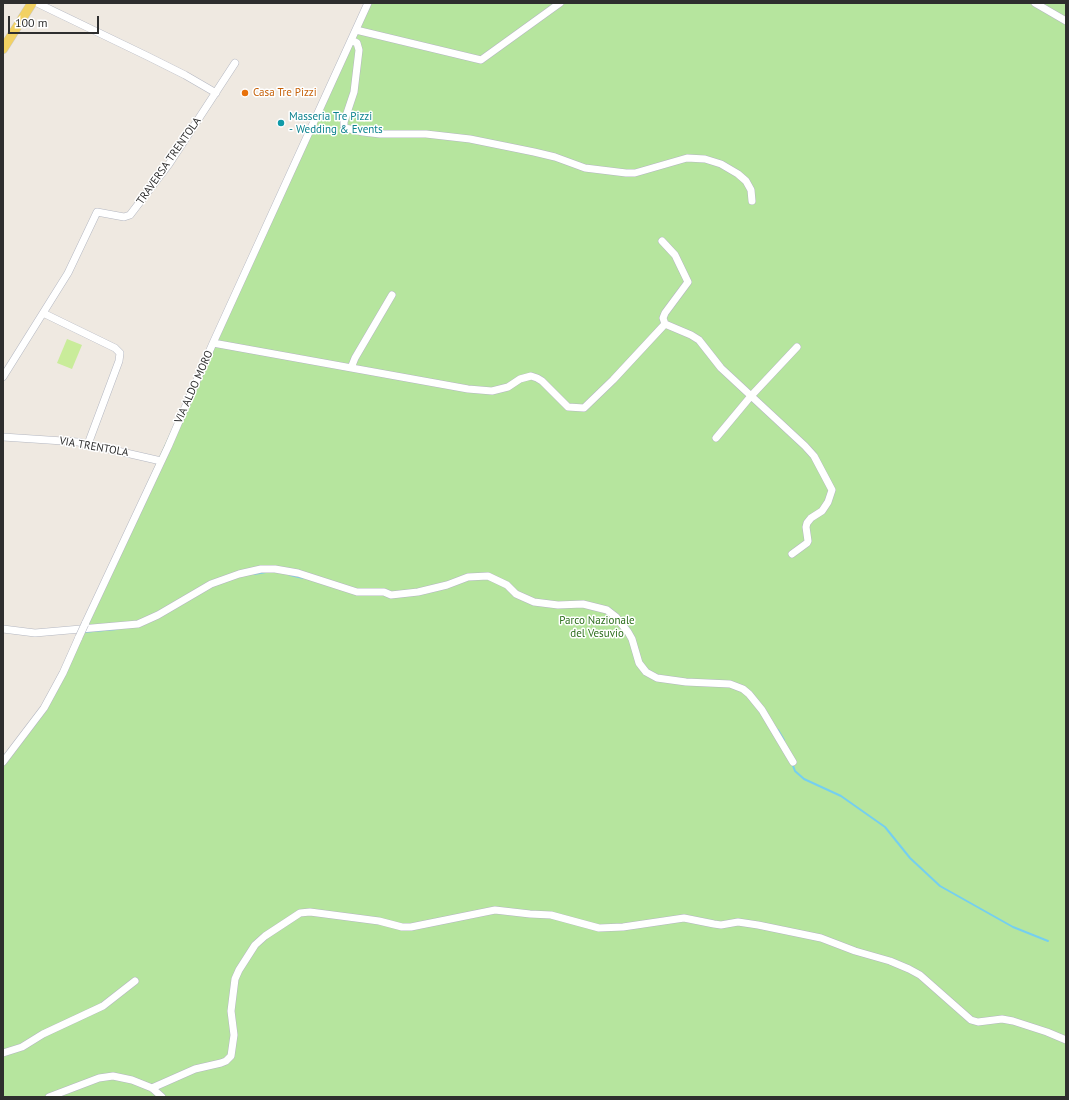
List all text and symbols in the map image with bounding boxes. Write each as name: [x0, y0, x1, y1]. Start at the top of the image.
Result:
scale bar: [10, 8, 101, 34]
text: 100 m: [15, 15, 48, 30]
place label: Casa Tre Pizzi: [253, 86, 317, 100]
marker: Casa Tre Pizzi: [240, 88, 250, 98]
place label: Masseria Tre Pizzi - Wedding & Events: [289, 110, 383, 136]
street label: TRAVERSA TRENTOLA: [134, 115, 204, 207]
marker: Masseria Tre Pizzi - Wedding & Events: [276, 118, 286, 128]
street label: VIA ALDO MORO: [172, 349, 216, 425]
street label: VIA TRENTOLA: [58, 434, 130, 460]
park label: Parco Nazionale del Vesuvio: [559, 614, 635, 640]

